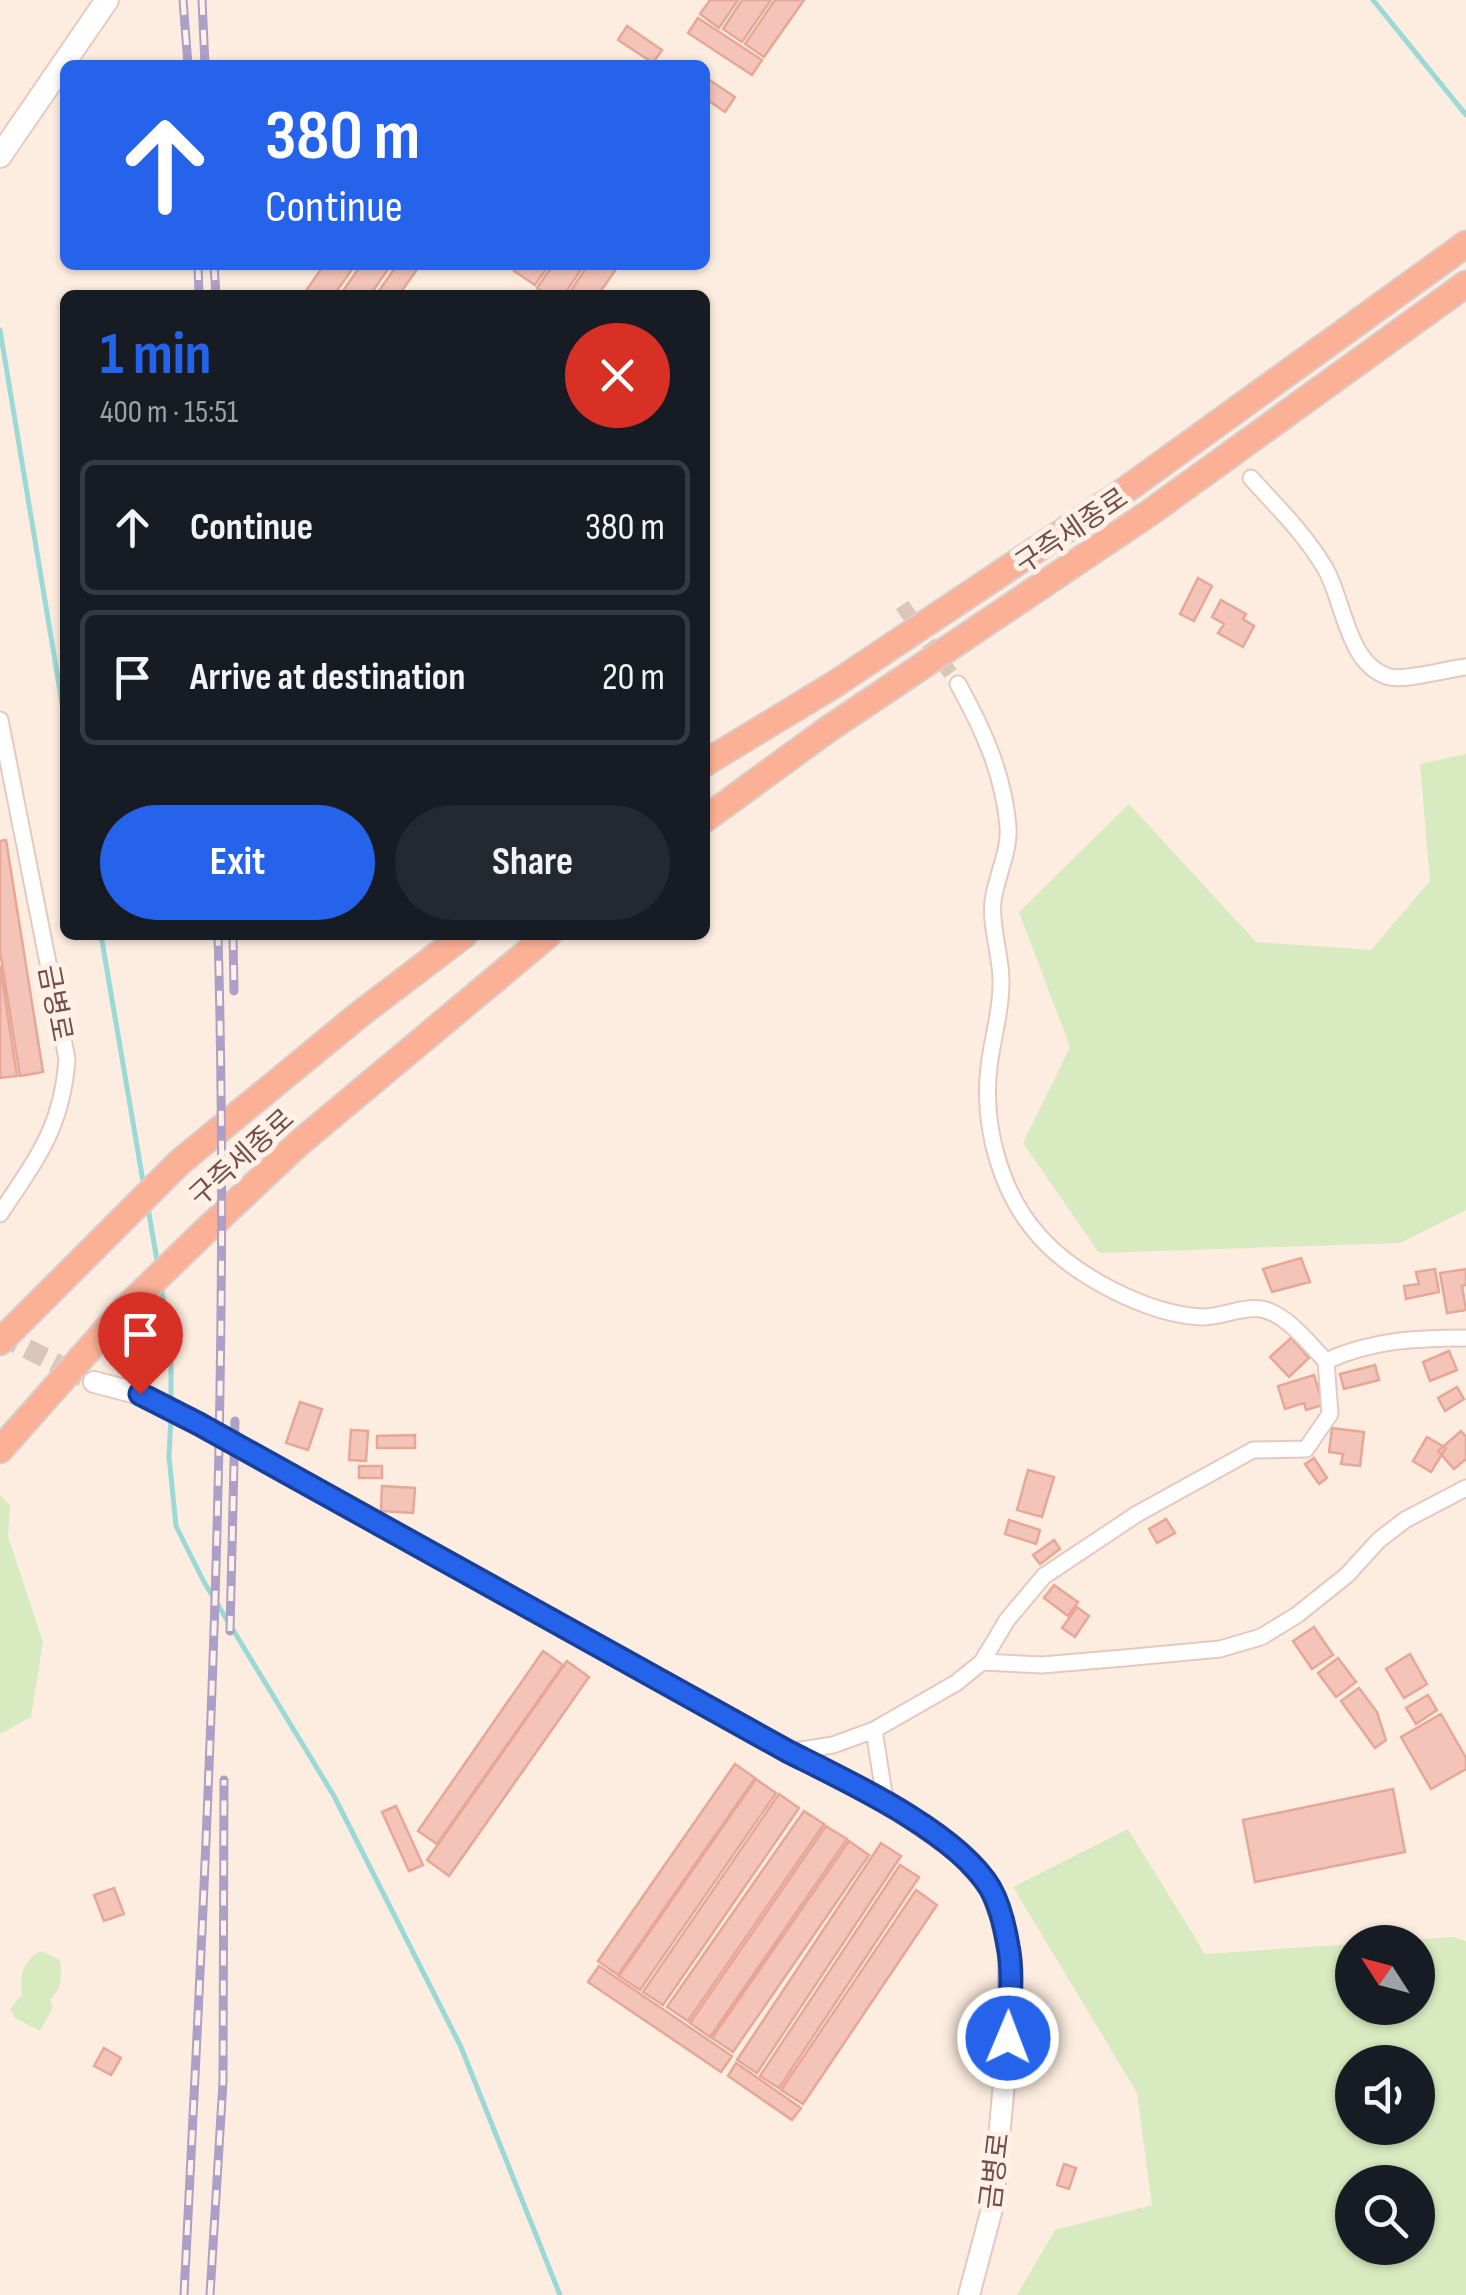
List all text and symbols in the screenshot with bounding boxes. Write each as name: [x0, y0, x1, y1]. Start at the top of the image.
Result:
text: 380 m: [265, 95, 420, 179]
icon: ahead: [100, 100, 230, 230]
text: Continue: [265, 180, 403, 235]
text: 1 min: [100, 319, 212, 391]
button: close: [565, 323, 670, 428]
text: 400 m · 15:51: [100, 393, 238, 432]
street label: 구즉세종로: [1009, 482, 1134, 581]
icon: ahead: [105, 500, 160, 555]
text: Continue: [190, 505, 313, 550]
text: 380 m: [585, 505, 665, 550]
icon: arrive: [105, 650, 160, 705]
text: Arrive at destination: [190, 655, 465, 700]
text: 20 m: [602, 655, 665, 700]
button: Exit: [100, 805, 375, 920]
button: Share: [395, 805, 670, 920]
street label: 금병로: [31, 962, 78, 1044]
street label: 구즉세종로: [183, 1103, 301, 1213]
pin: [98, 1292, 183, 1395]
icon: arrive: [113, 1307, 168, 1362]
north arrow: [1335, 1925, 1435, 2025]
map controls: [1335, 1925, 1435, 2265]
position arrow: [956, 1986, 1060, 2090]
button: sound: [1335, 2045, 1435, 2145]
street label: 금병로: [974, 2131, 1017, 2212]
button: search: [1335, 2165, 1435, 2265]

